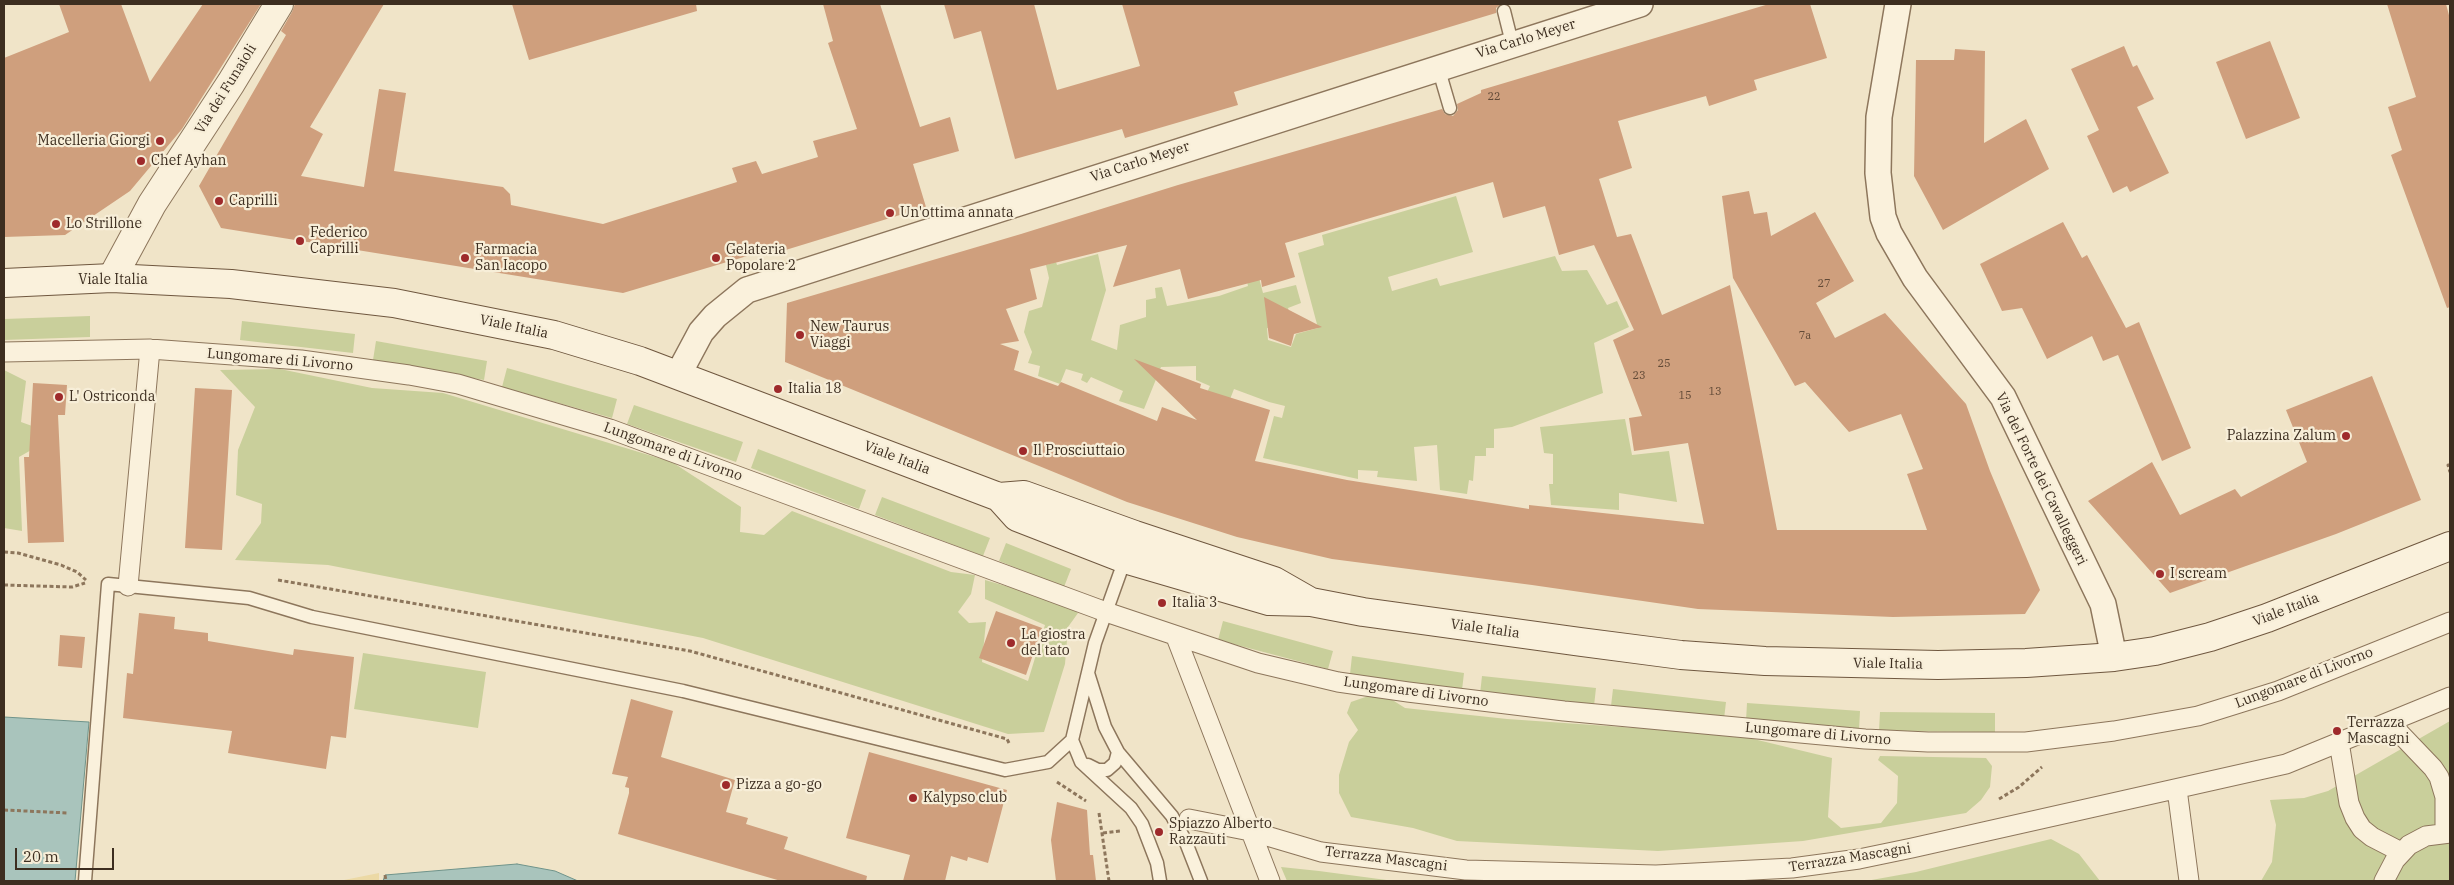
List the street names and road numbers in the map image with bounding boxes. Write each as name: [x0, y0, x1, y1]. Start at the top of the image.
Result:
street label: Via Carlo Meyer: [1474, 16, 1578, 62]
street label: Via dei Funaioli: [192, 41, 260, 137]
street label: Via Carlo Meyer: [1088, 138, 1192, 186]
street label: Viale Italia: [78, 272, 148, 288]
street label: Viale Italia: [478, 312, 550, 342]
street label: Lungomare di Livorno: [206, 345, 354, 375]
street label: Via del Forte dei Cavalleggeri: [1992, 390, 2090, 568]
street label: Lungomare di Livorno: [601, 419, 745, 485]
street label: Viale Italia: [861, 438, 933, 478]
street label: Viale Italia: [2250, 590, 2322, 630]
street label: Viale Italia: [1449, 616, 1521, 642]
street label: Lungomare di Livorno: [2233, 644, 2375, 712]
street label: Viale Italia: [1853, 655, 1923, 673]
street label: Lungomare di Livorno: [1342, 673, 1490, 711]
street label: Lungomare di Livorno: [1744, 719, 1892, 749]
street label: Terrazza Mascagni: [1788, 840, 1912, 876]
street label: Terrazza Mascagni: [1324, 843, 1448, 875]

